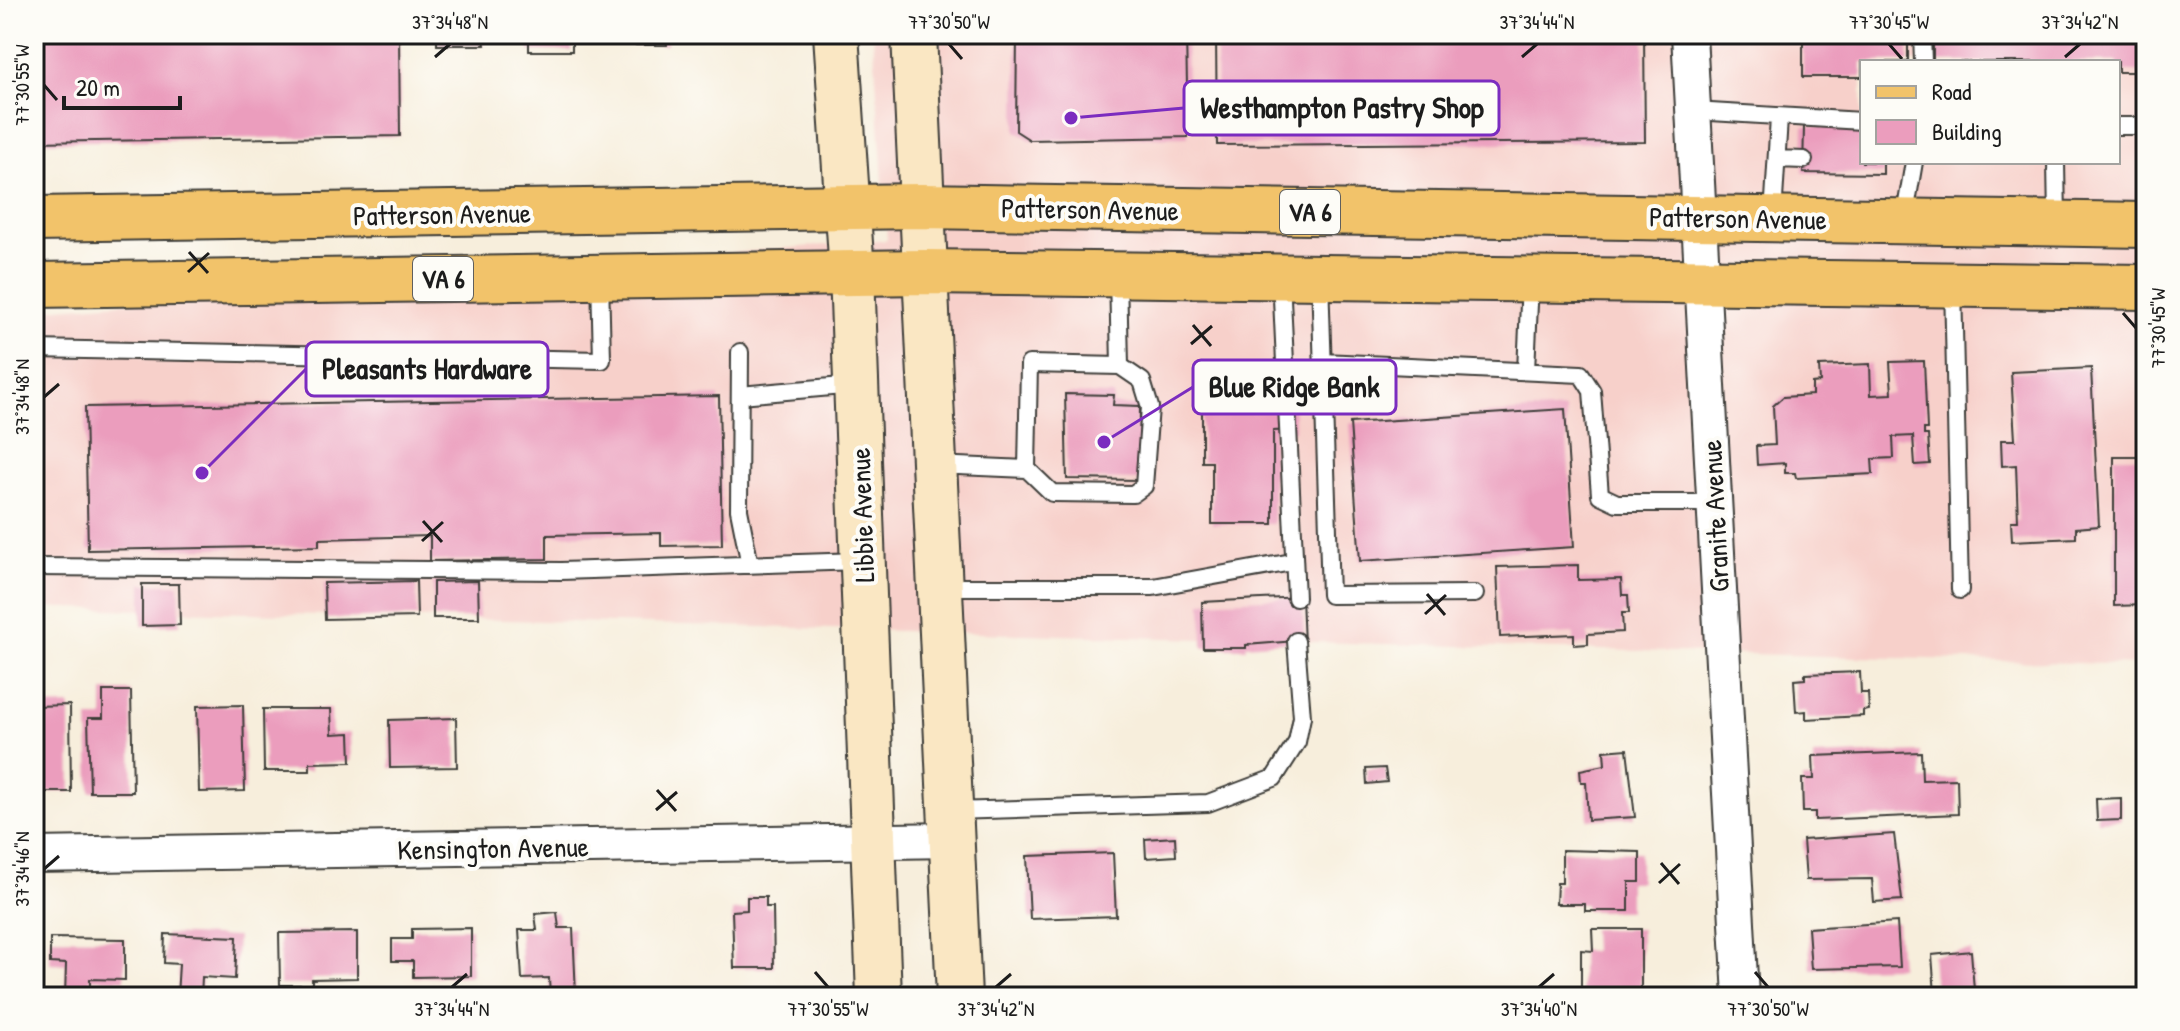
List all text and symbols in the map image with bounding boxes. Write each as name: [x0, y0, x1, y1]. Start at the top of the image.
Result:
text: 37°34'48"N: [412, 8, 488, 35]
text: 77°30'50"W: [908, 8, 990, 35]
text: 37°34'44"N: [1500, 8, 1574, 35]
text: 77°30'45"W: [1849, 8, 1930, 35]
text: 37°34'42"N: [2042, 8, 2118, 35]
text: 77°30'55"W: [8, 44, 35, 125]
scale bar: [64, 60, 180, 110]
legend: [1860, 60, 2120, 164]
text: 20 m: [76, 71, 120, 103]
text: Road: [1932, 75, 1971, 107]
callout: Westhampton Pastry Shop: [1184, 81, 1499, 135]
text: Westhampton Pastry Shop: [1200, 87, 1484, 128]
text: Building: [1932, 115, 2002, 147]
street label: Patterson Avenue: [1001, 188, 1179, 230]
road number: VA 6: [1280, 190, 1340, 234]
street label: Patterson Avenue: [353, 193, 531, 235]
street label: Patterson Avenue: [1649, 197, 1827, 239]
road number: VA 6: [413, 257, 473, 301]
text: 77°30'45"W: [2144, 287, 2171, 368]
callout: Pleasants Hardware: [306, 342, 548, 396]
text: Pleasants Hardware: [322, 348, 532, 388]
text: 37°34'48"N: [8, 359, 35, 435]
callout: Blue Ridge Bank: [1193, 360, 1396, 414]
text: Blue Ridge Bank: [1208, 366, 1380, 407]
street label: Granite Avenue: [1692, 439, 1738, 593]
street label: Libbie Avenue: [841, 447, 883, 583]
street label: Kensington Avenue: [397, 827, 589, 869]
text: 37°34'46"N: [8, 831, 35, 907]
text: 37°34'44"N: [415, 995, 489, 1022]
text: 77°30'55"W: [788, 995, 869, 1022]
text: 37°34'42"N: [958, 995, 1034, 1022]
text: 37°34'40"N: [1501, 995, 1577, 1022]
text: 77°30'50"W: [1727, 995, 1809, 1022]

